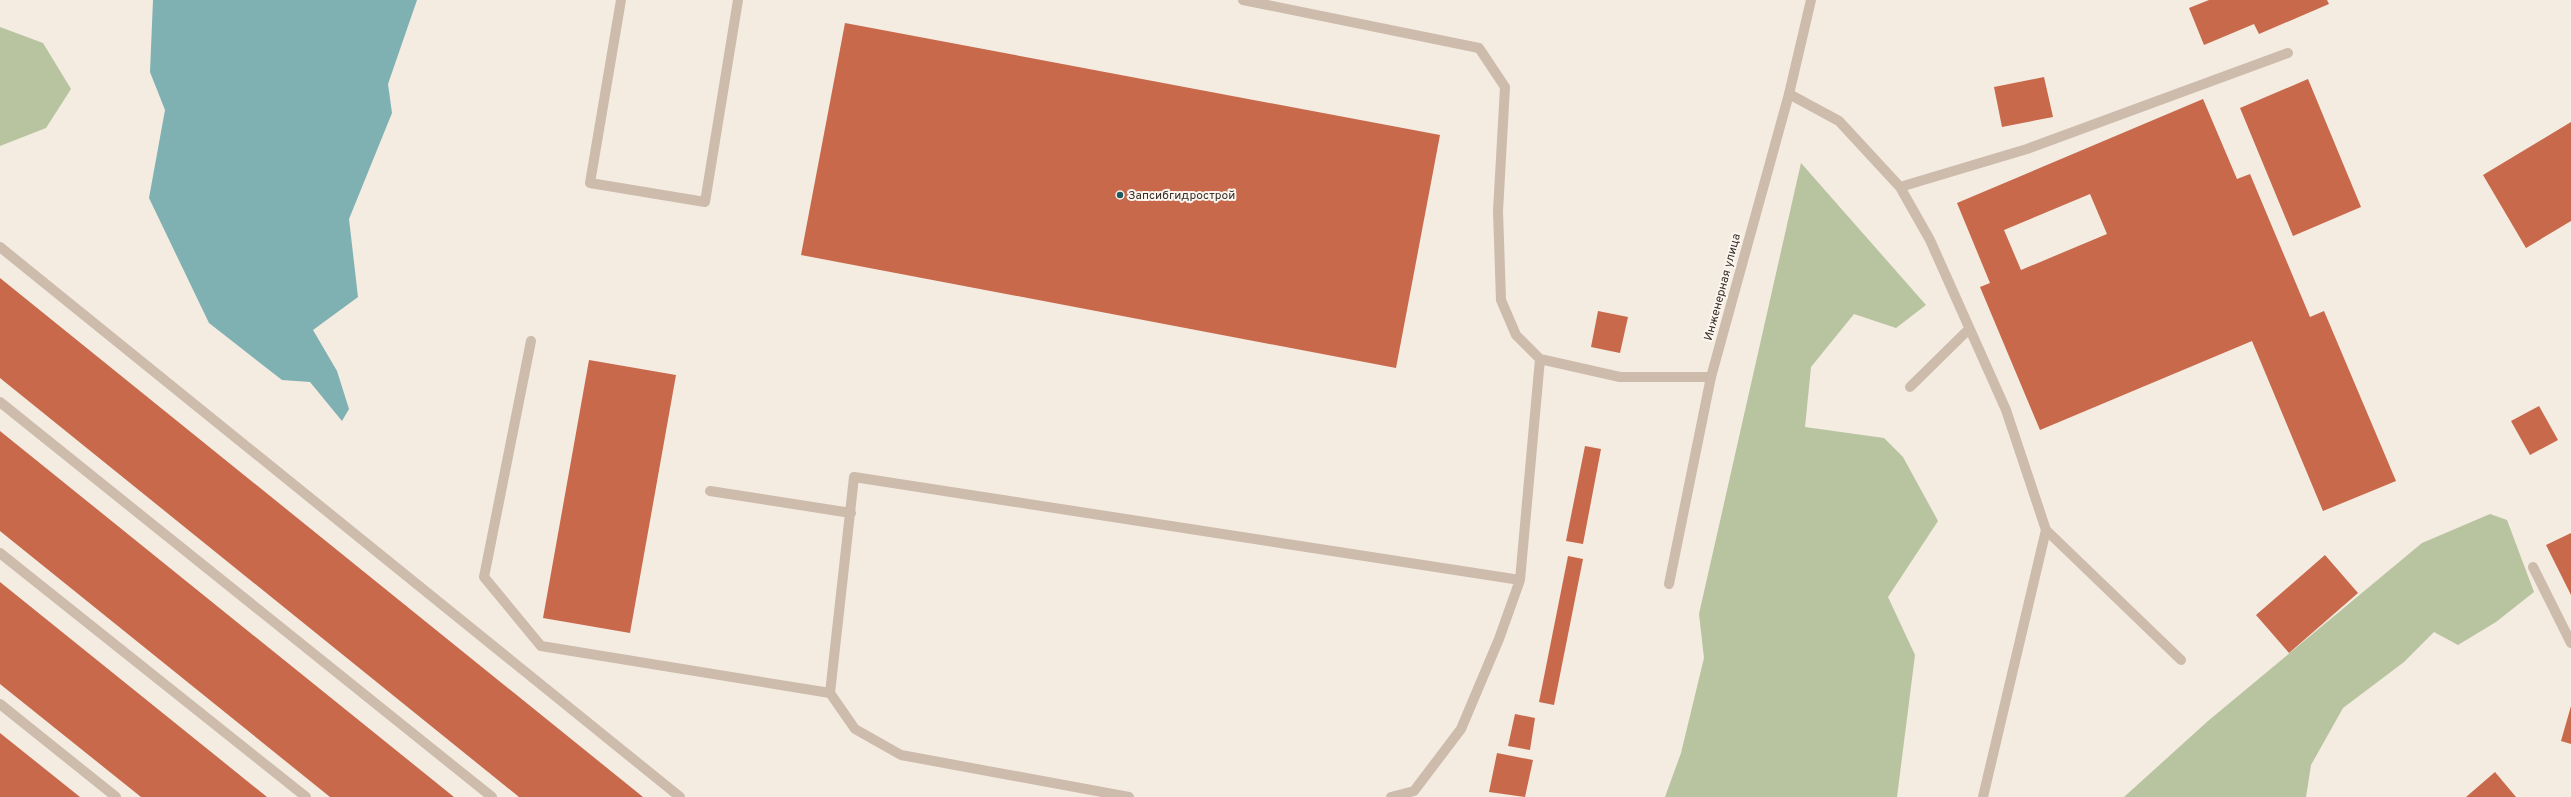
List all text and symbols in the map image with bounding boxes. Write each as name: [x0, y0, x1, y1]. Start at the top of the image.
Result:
place label: Запсибгидрострой: [1128, 188, 1235, 204]
marker: Запсибгидрострой: [1115, 190, 1125, 200]
street label: Инженерная улица: [1701, 232, 1745, 343]

